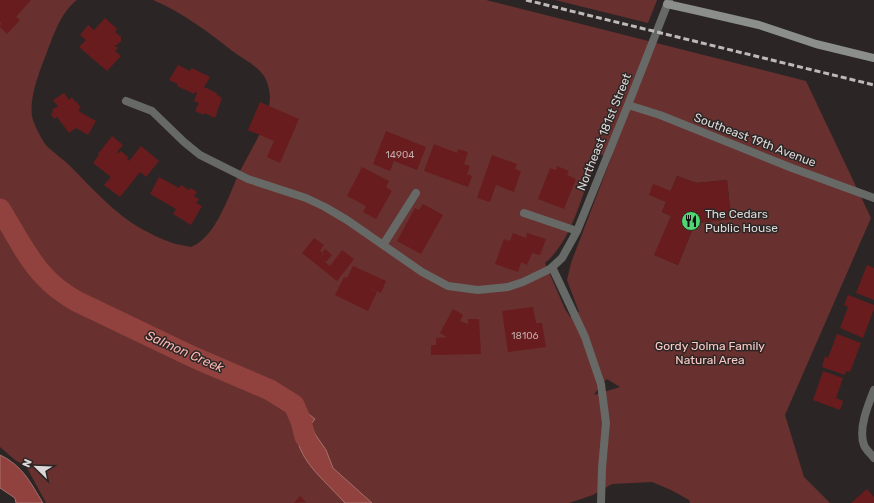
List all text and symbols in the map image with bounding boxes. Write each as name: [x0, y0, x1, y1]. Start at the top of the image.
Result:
street label: Northeast 181st Street: [574, 71, 634, 193]
street label: Southeast 19th Avenue: [692, 110, 818, 170]
house number: 14904: [386, 149, 414, 161]
place label: The Cedars Public House: [705, 207, 778, 235]
restaurant icon: The Cedars Public House: [680, 210, 702, 232]
water label: Salmon Creek: [144, 328, 226, 375]
house number: 18106: [511, 330, 539, 342]
park label: Gordy Jolma Family Natural Area: [655, 339, 765, 367]
north arrow: [16, 447, 56, 487]
text: N: [20, 457, 35, 469]

